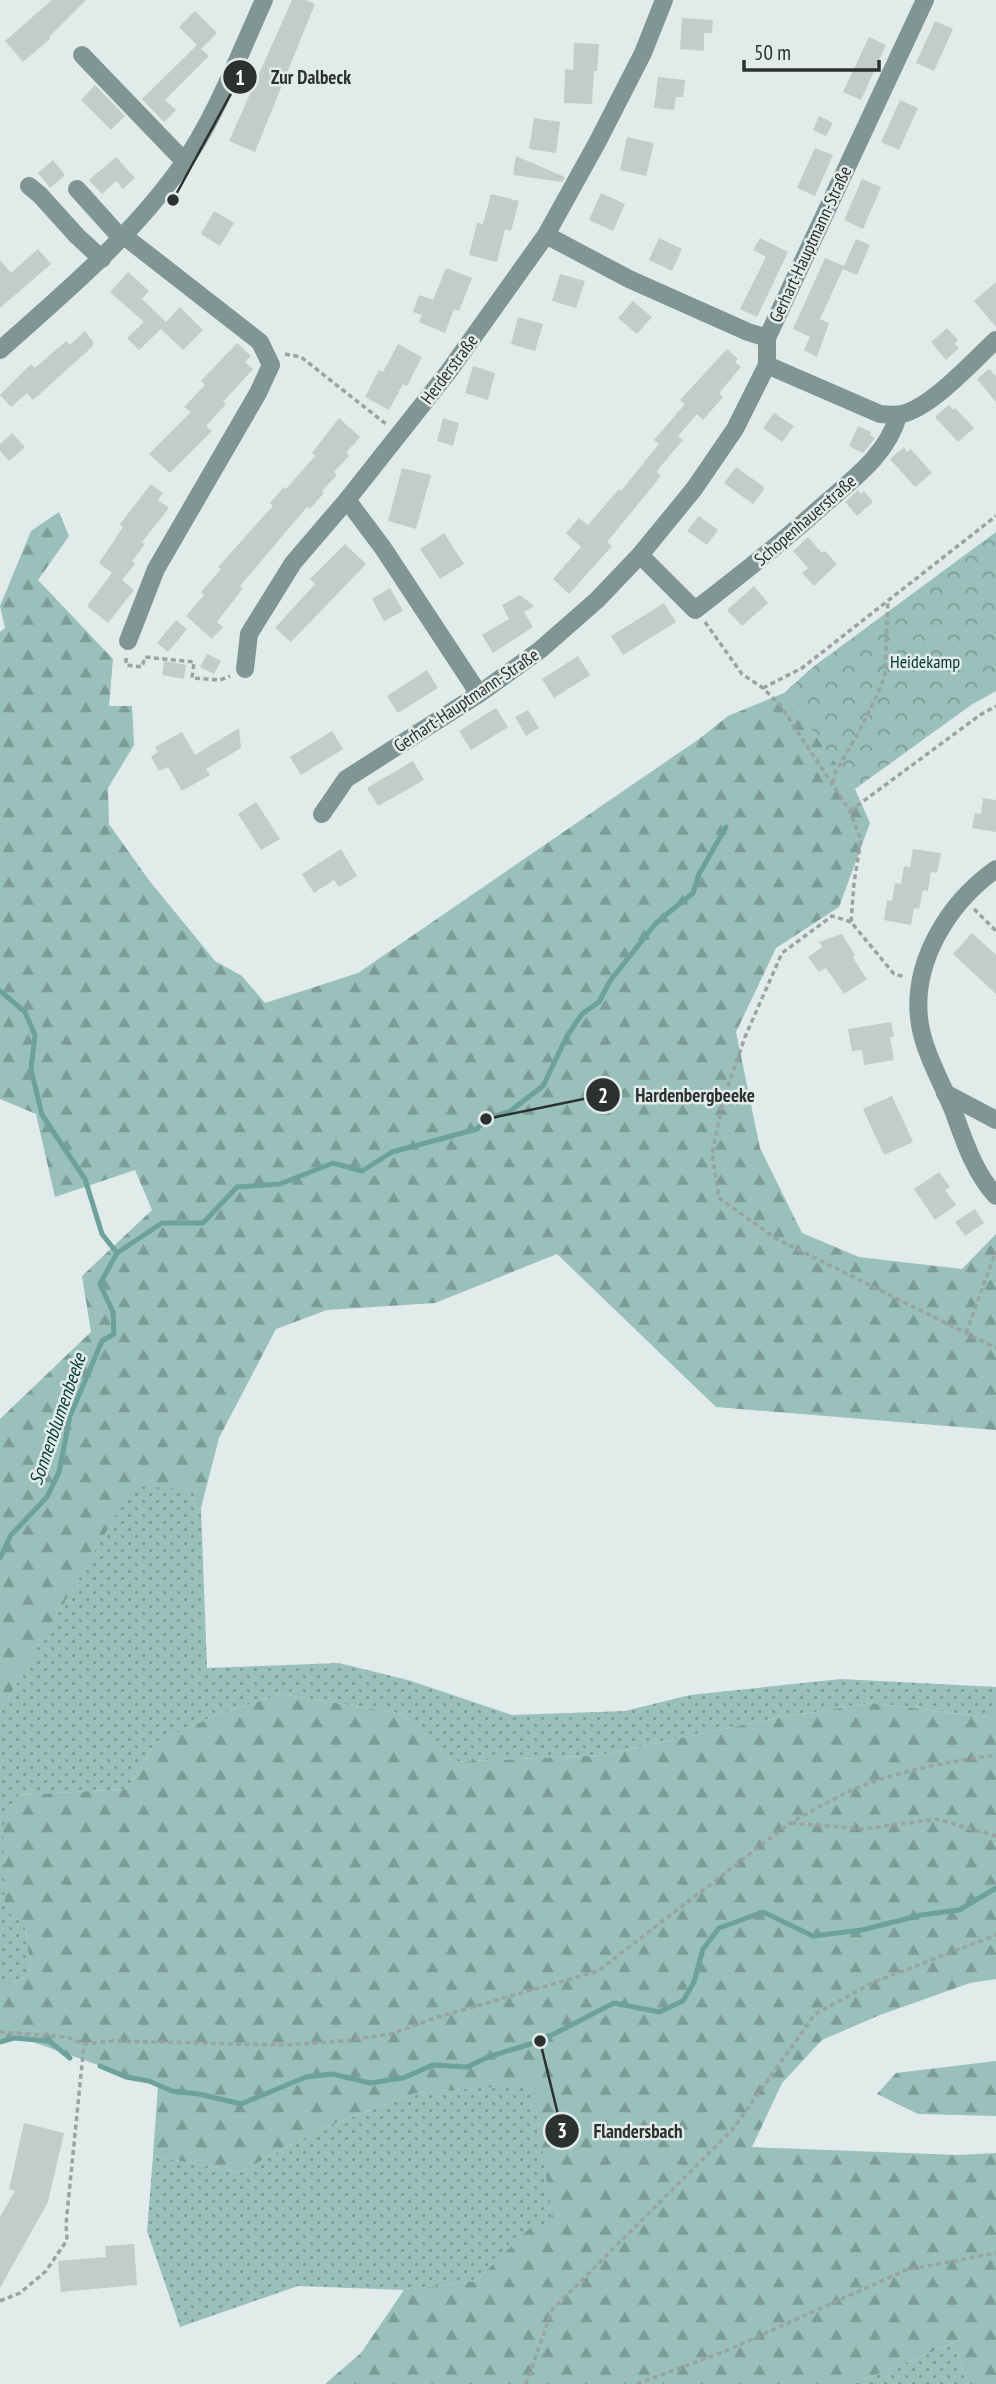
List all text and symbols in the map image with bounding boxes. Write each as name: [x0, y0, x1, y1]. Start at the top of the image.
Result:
scale bar: [744, 28, 879, 72]
text: 50 m: [754, 39, 791, 66]
callout: Zur Dalbeck: [222, 57, 365, 97]
text: 1: [235, 64, 245, 91]
text: Zur Dalbeck: [271, 65, 351, 89]
street label: Gerhart-Hauptmann-Straße: [764, 162, 856, 326]
street label: Herderstraße: [415, 330, 483, 408]
street label: Schopenhauerstraße: [749, 469, 861, 571]
street label: Gerhart-Hauptmann-Straße: [389, 643, 543, 757]
park label: Heidekamp: [890, 650, 960, 673]
callout: Hardenbergbeeke: [586, 1075, 768, 1115]
text: 2: [598, 1082, 608, 1109]
text: Hardenbergbeeke: [635, 1083, 755, 1107]
water label: Sonnenblumenbeeke: [23, 1349, 91, 1488]
callout: Flandersbach: [544, 2111, 697, 2151]
text: 3: [557, 2117, 567, 2144]
text: Flandersbach: [593, 2119, 683, 2143]

